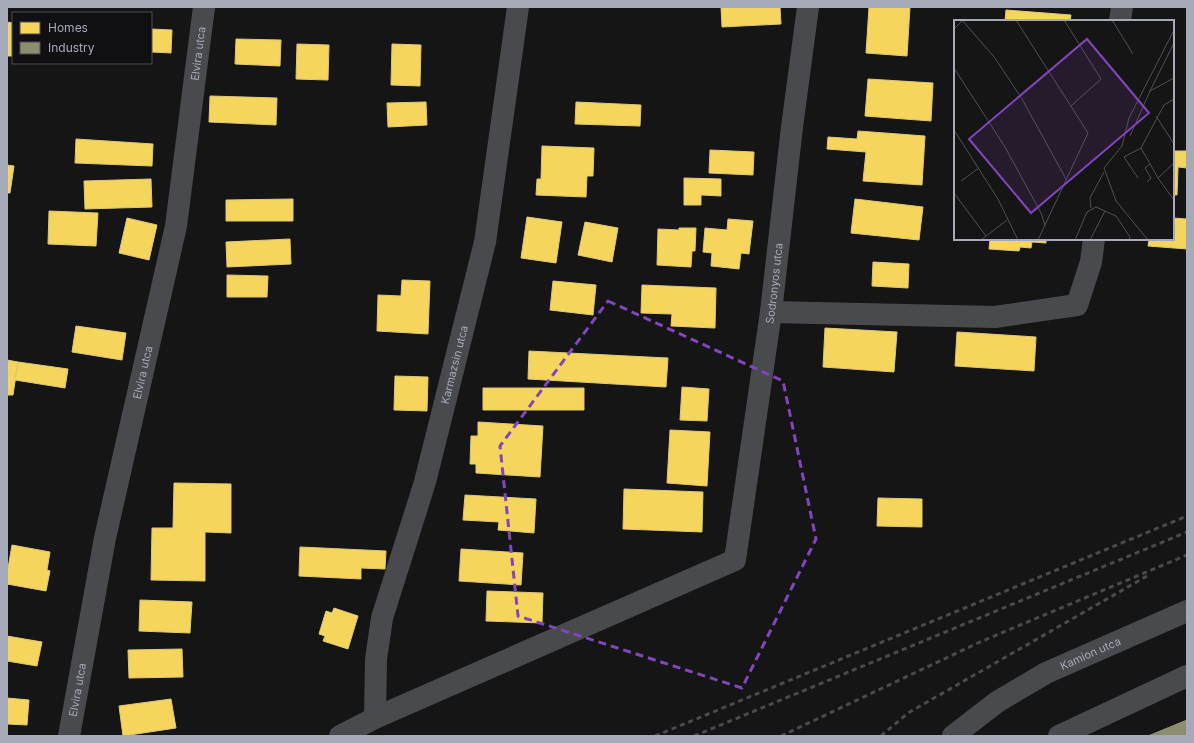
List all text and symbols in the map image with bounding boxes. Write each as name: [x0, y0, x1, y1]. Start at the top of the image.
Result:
legend: [12, 12, 152, 64]
text: Homes: [48, 20, 88, 35]
inset map: [954, 20, 1174, 240]
street label: Elvira utca: [188, 26, 208, 81]
text: Industry: [48, 40, 95, 55]
street label: Sodronyos utca: [762, 242, 786, 325]
street label: Karmazsin utca: [438, 324, 471, 405]
street label: Elvira utca: [130, 344, 156, 400]
street label: Kamion utca: [1058, 634, 1123, 673]
street label: Elvira utca: [66, 662, 89, 718]

